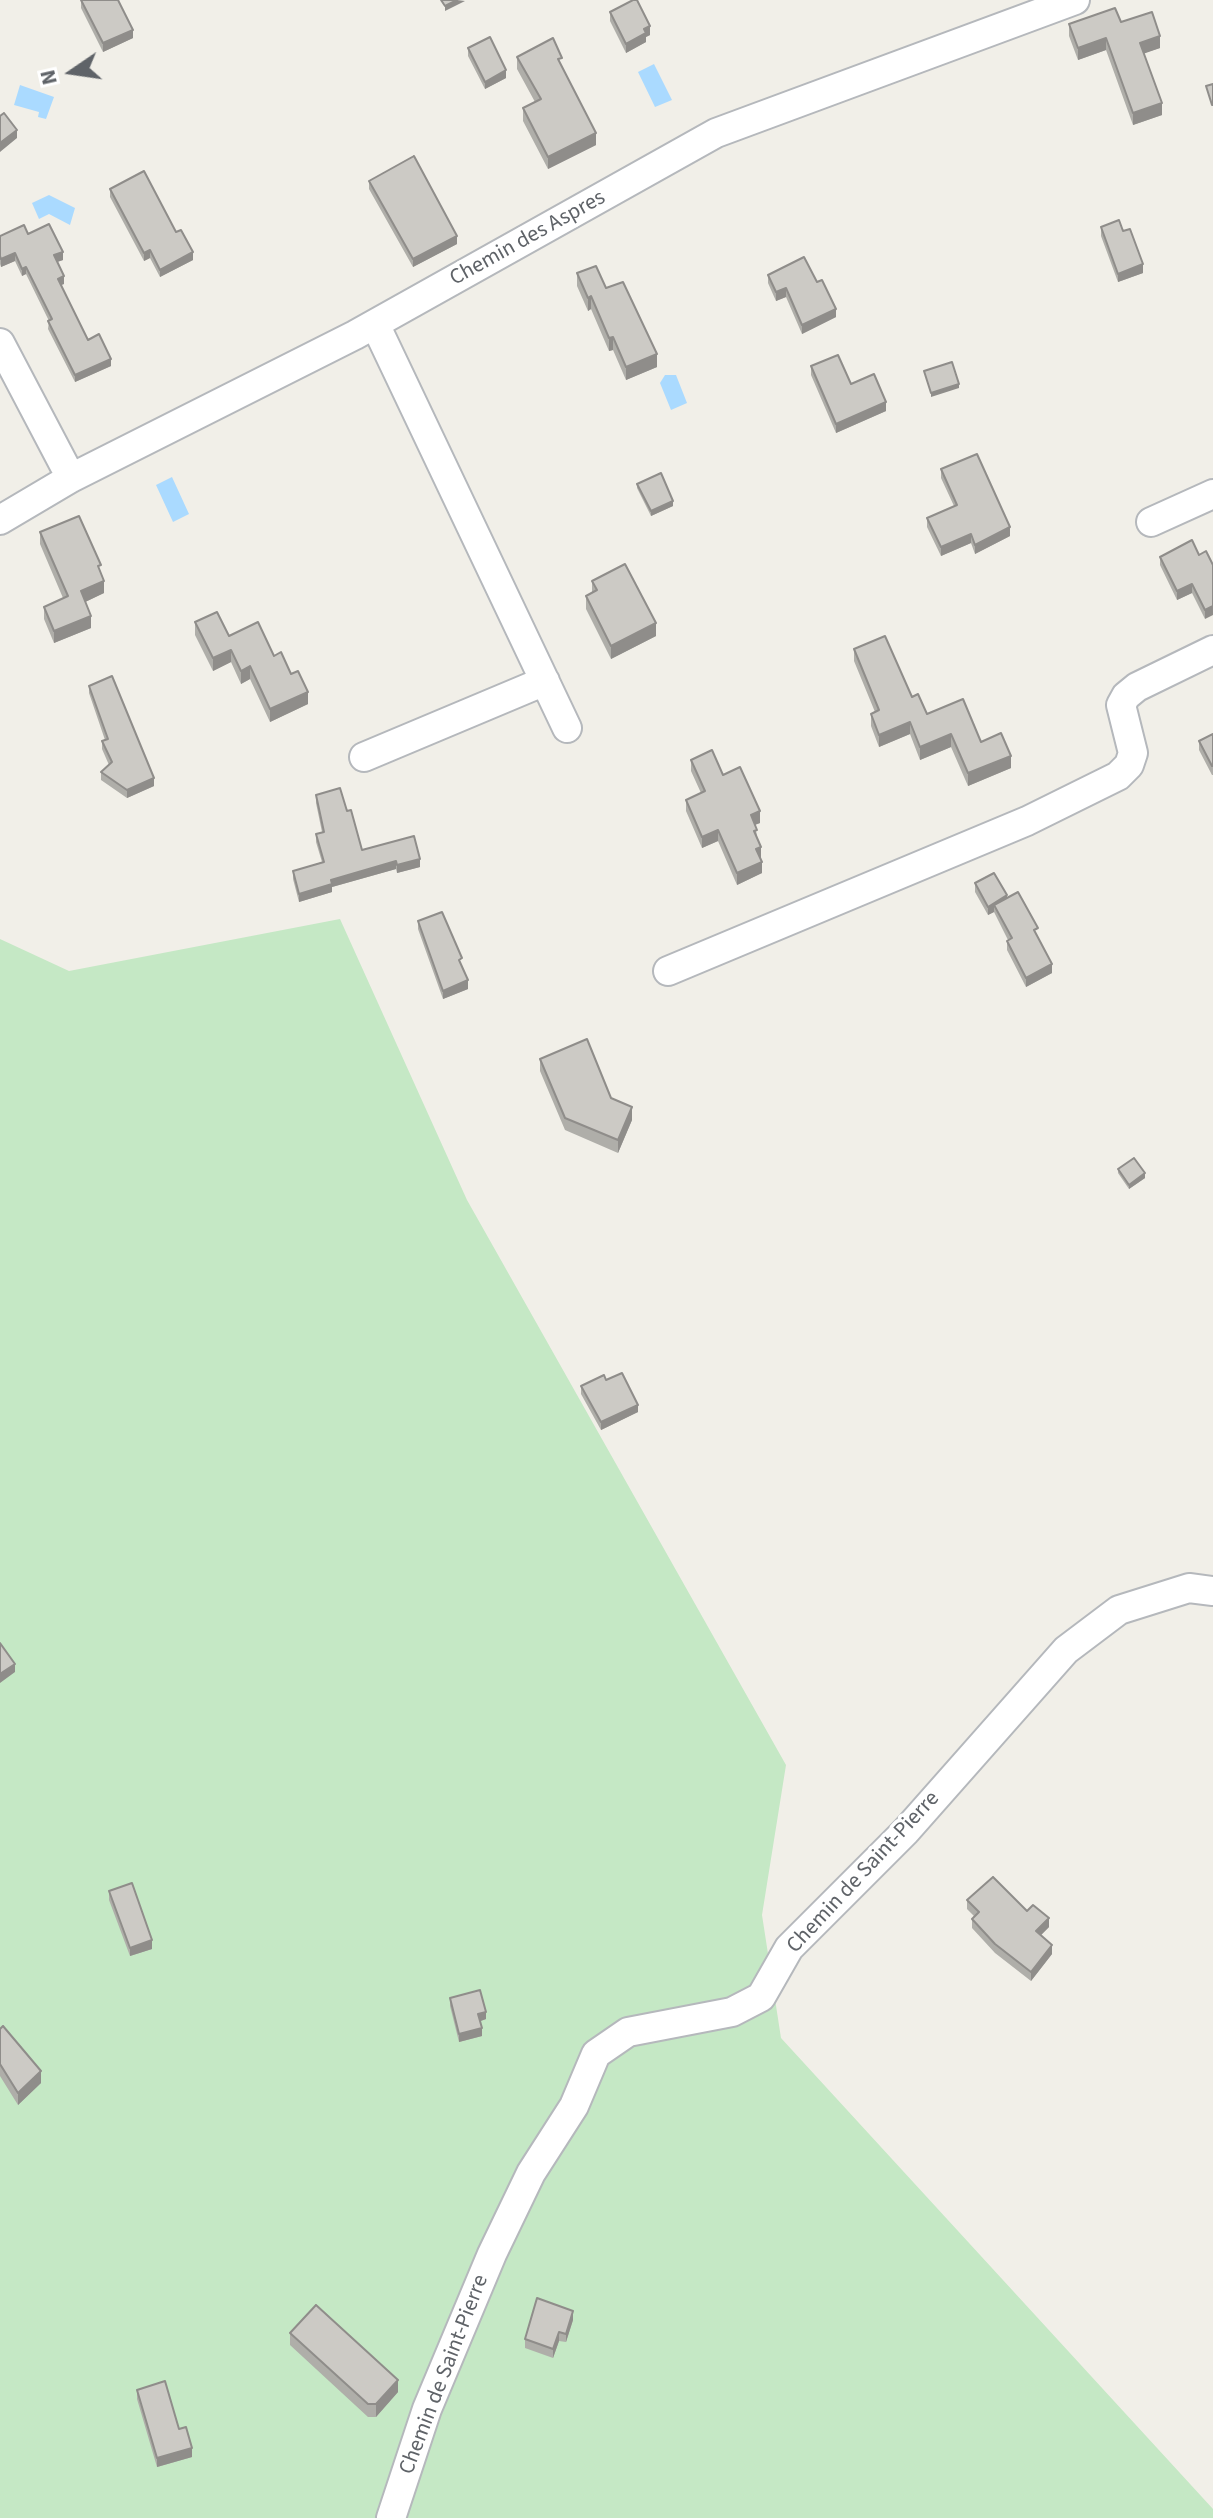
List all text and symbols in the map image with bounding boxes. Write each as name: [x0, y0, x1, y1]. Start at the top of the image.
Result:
north arrow: [32, 32, 112, 112]
text: N: [31, 67, 66, 88]
street label: Chemin des Aspres: [446, 185, 610, 293]
street label: Chemin de Saint-Pierre: [782, 1787, 946, 1959]
street label: Chemin de Saint-Pierre: [395, 2271, 495, 2479]

